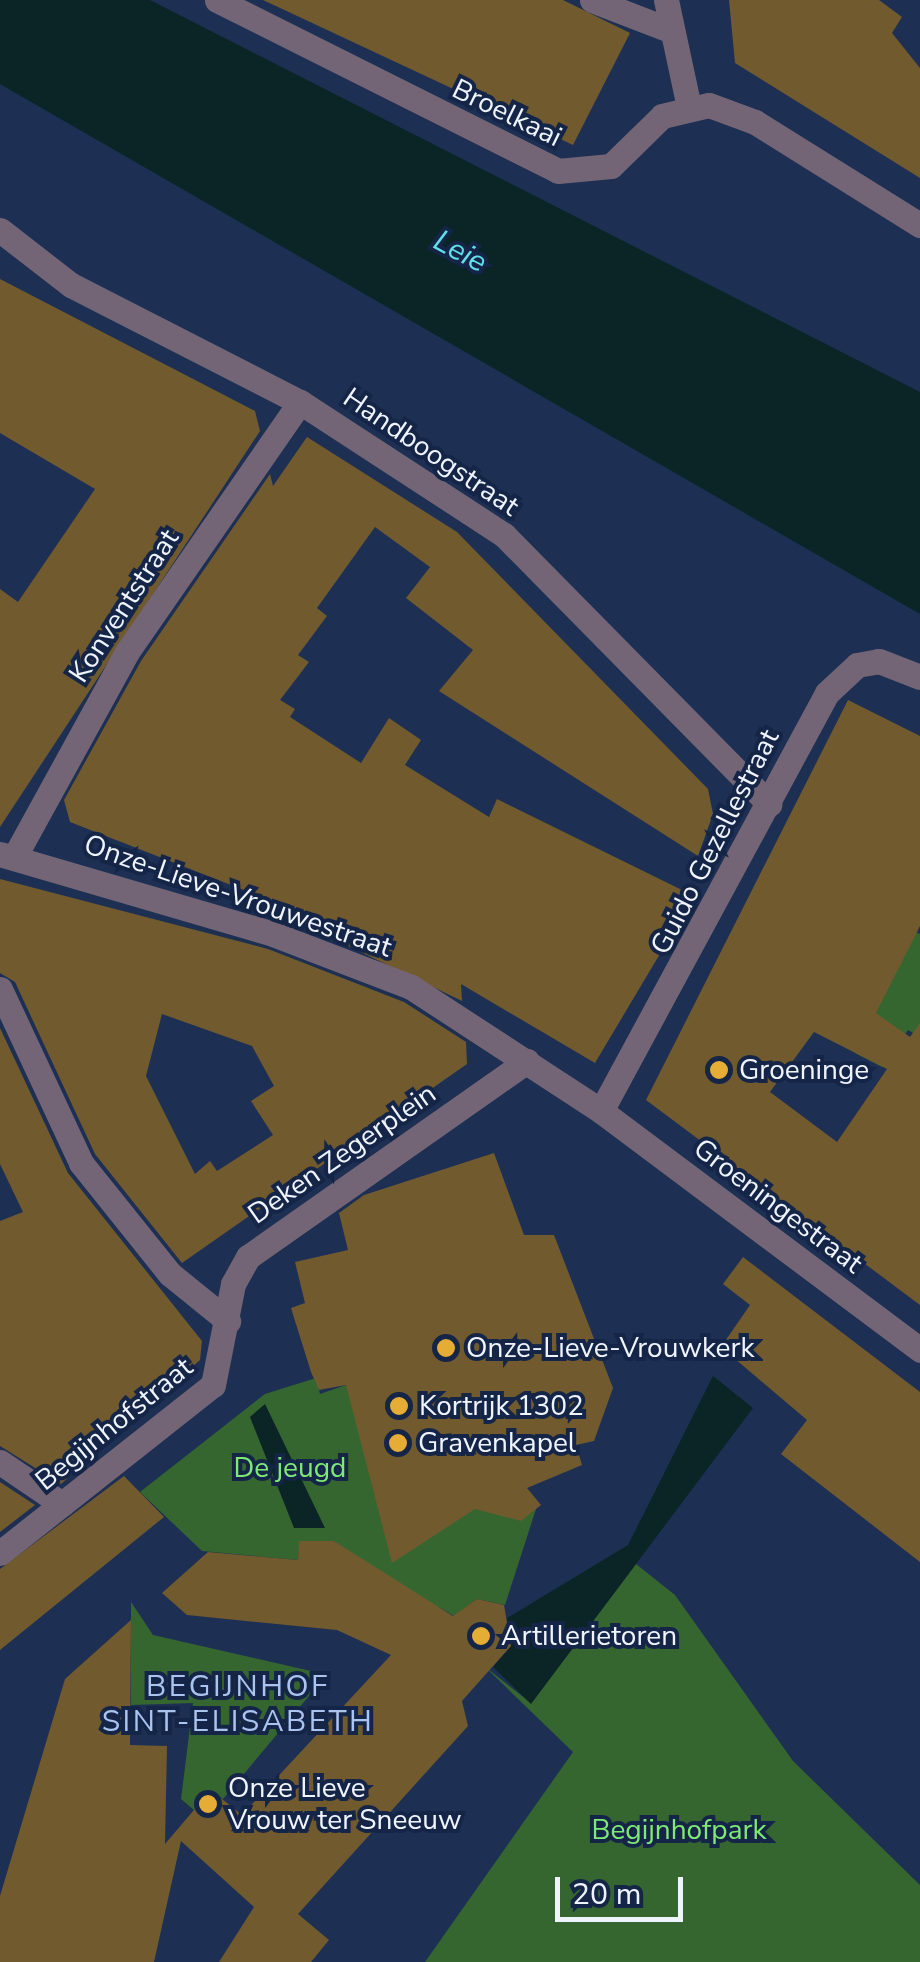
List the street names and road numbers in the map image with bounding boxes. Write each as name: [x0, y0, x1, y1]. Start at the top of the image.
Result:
street label: Broelkaai: [447, 72, 567, 154]
street label: Handboogstraat: [337, 381, 525, 523]
street label: Konventstraat: [62, 523, 186, 689]
street label: Guido Gezellestraat: [644, 724, 786, 960]
street label: Onze-Lieve-Vrouwestraat: [80, 828, 396, 964]
street label: Deken Zegerplein: [242, 1077, 442, 1231]
street label: Groeningestraat: [687, 1132, 869, 1280]
street label: Begijnhofstraat: [29, 1350, 199, 1498]

